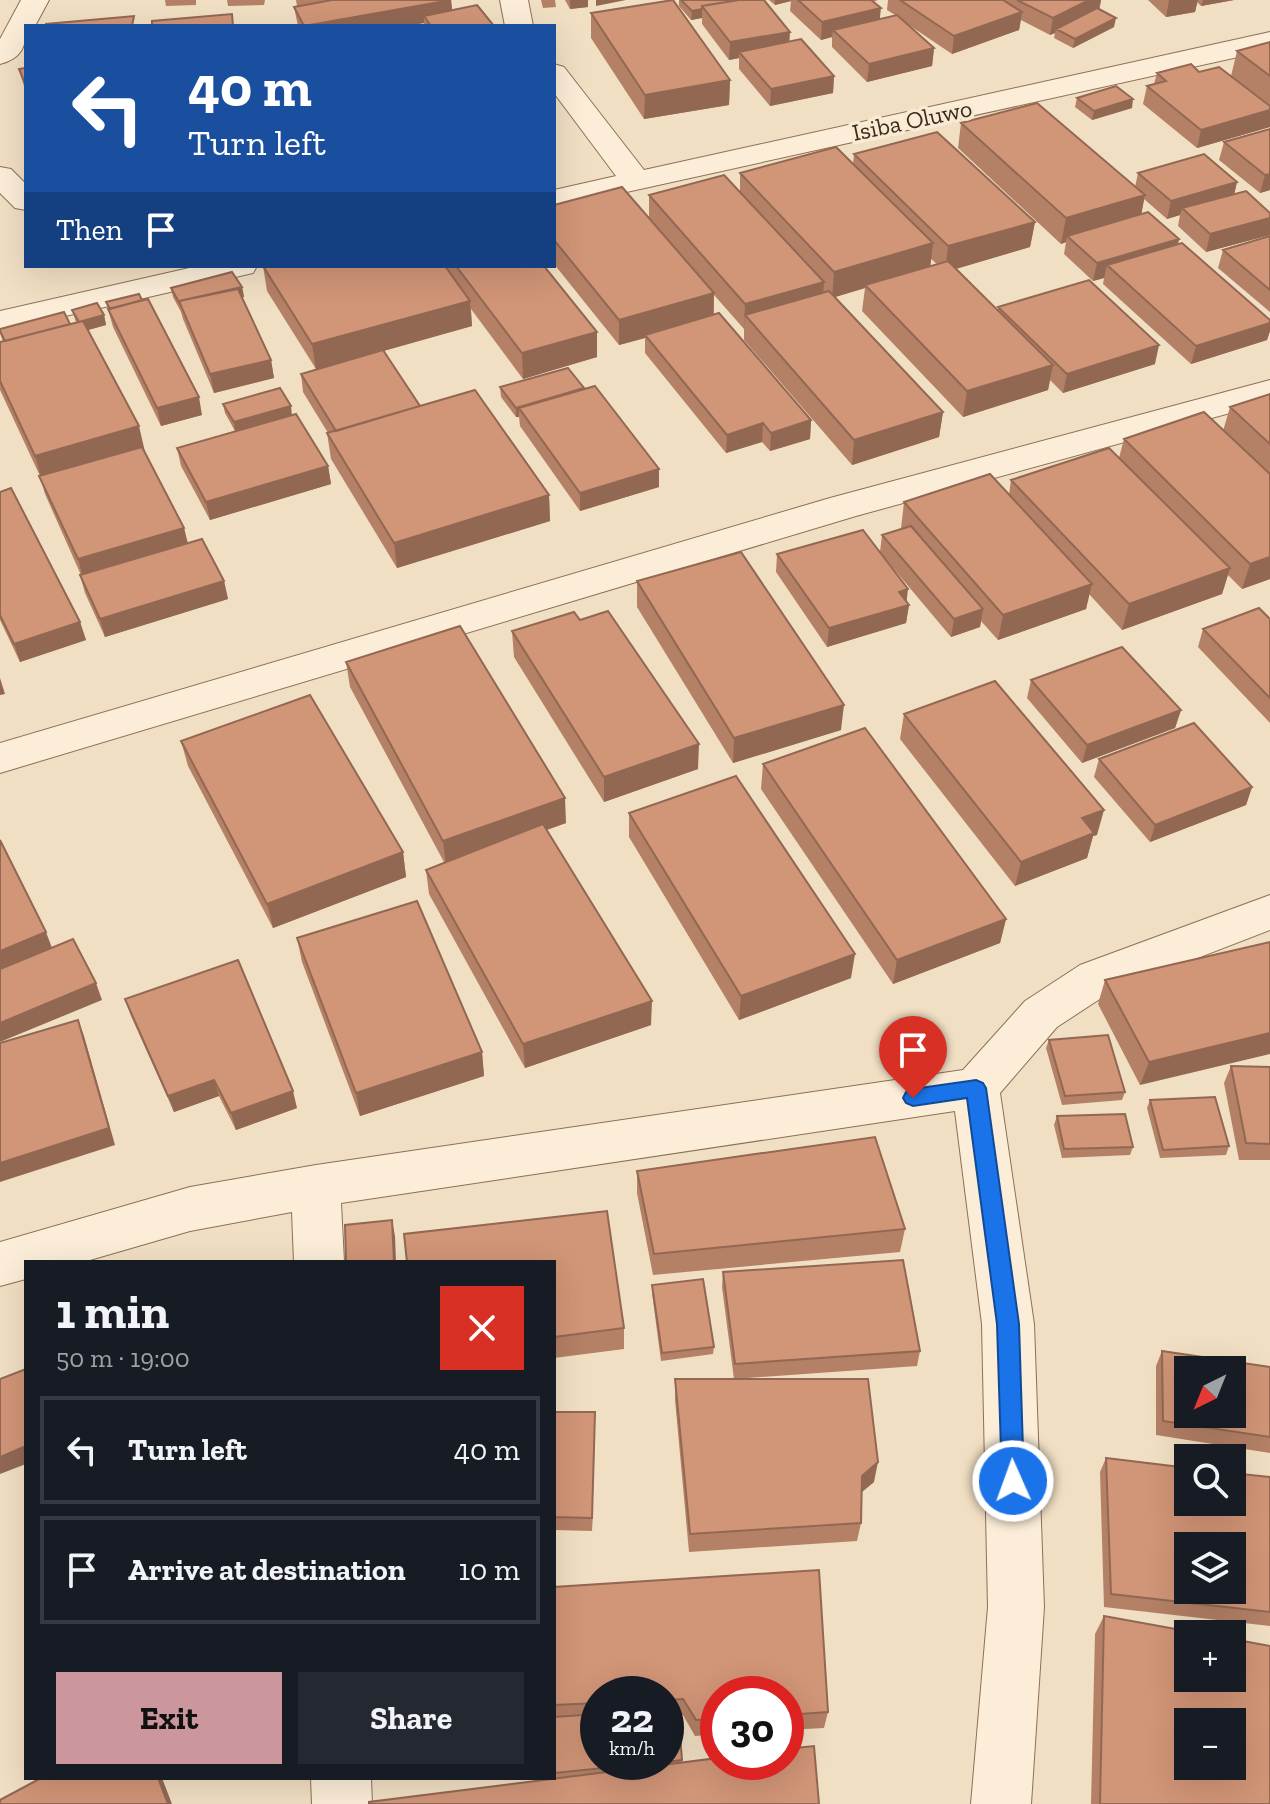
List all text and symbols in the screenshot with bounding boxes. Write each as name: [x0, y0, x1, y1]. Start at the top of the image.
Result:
text: 40 m: [188, 53, 312, 120]
icon: left: [56, 56, 160, 160]
street label: Isiba Oluwo: [849, 93, 975, 147]
text: Turn left: [188, 121, 326, 164]
icon: arrive: [139, 208, 183, 252]
text: Then: [56, 212, 123, 248]
pin: [879, 1016, 947, 1098]
icon: arrive: [891, 1028, 935, 1072]
text: 1 min: [56, 1283, 169, 1340]
button: close: [440, 1286, 524, 1370]
text: 50 m · 19:00: [56, 1342, 190, 1374]
north arrow: [1174, 1356, 1246, 1428]
map controls: [1174, 1356, 1246, 1780]
icon: left: [60, 1428, 104, 1472]
text: Turn left: [128, 1432, 247, 1468]
text: 40 m: [454, 1432, 520, 1468]
position arrow: [971, 1439, 1055, 1523]
button: search: [1174, 1444, 1246, 1516]
button: layers: [1174, 1532, 1246, 1604]
icon: arrive: [60, 1548, 104, 1592]
text: Arrive at destination: [128, 1552, 405, 1588]
text: 10 m: [458, 1552, 520, 1588]
button: +: [1174, 1620, 1246, 1692]
button: Exit: [56, 1672, 282, 1764]
button: Share: [298, 1672, 524, 1764]
speed limit sign: 30: [700, 1676, 804, 1780]
text: 22: [611, 1694, 653, 1742]
button: −: [1174, 1708, 1246, 1780]
text: km/h: [609, 1736, 655, 1760]

